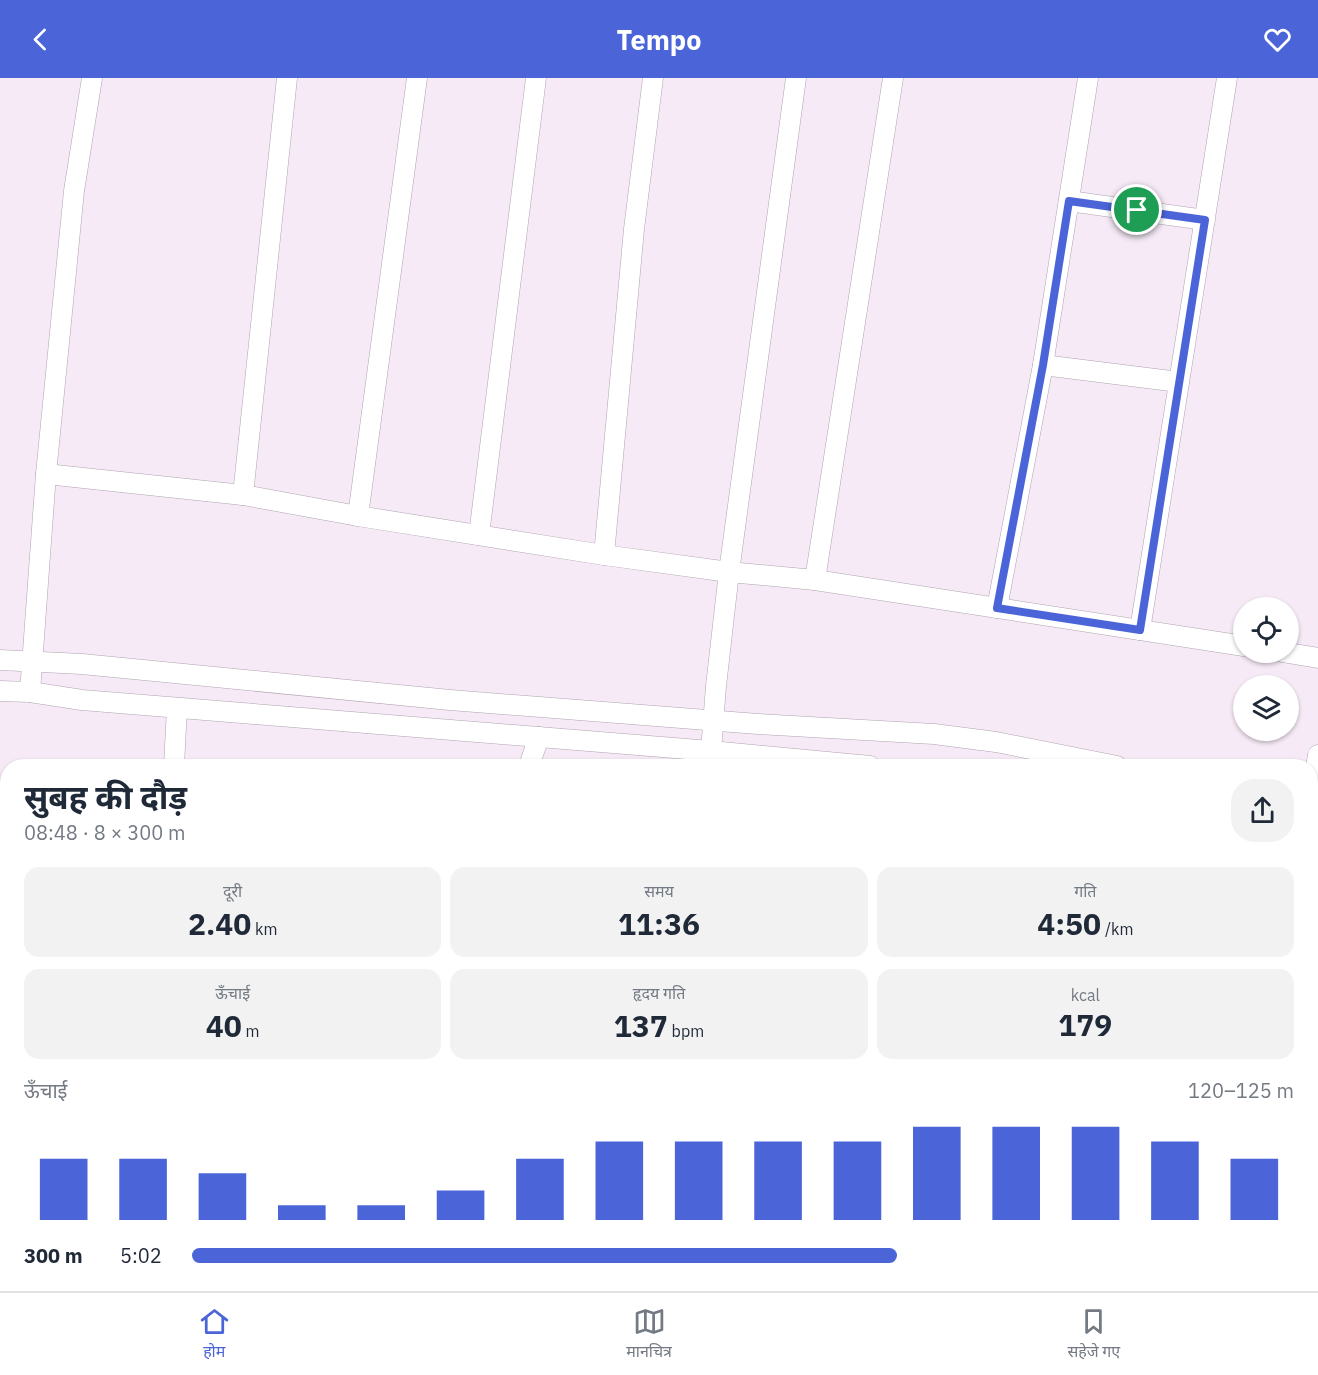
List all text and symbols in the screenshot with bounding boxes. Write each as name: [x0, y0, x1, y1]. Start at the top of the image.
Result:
text: Tempo: [617, 22, 701, 57]
icon: back: [24, 23, 57, 56]
icon: heart: [1261, 23, 1294, 56]
pin: [1111, 184, 1162, 235]
icon: arrive: [1120, 193, 1153, 226]
map controls: [1233, 597, 1299, 741]
button: locate: [1233, 597, 1299, 663]
button: layers: [1233, 675, 1299, 741]
text: सुबह की दौड़: [24, 775, 187, 818]
button: share: [1231, 779, 1294, 842]
text: 08:48 · 8 × 300 m: [24, 819, 185, 846]
text: दूरी: [223, 881, 242, 901]
text: समय: [644, 881, 674, 901]
text: गति: [1074, 881, 1096, 901]
text: 2.40: [188, 904, 251, 943]
text: 11:36: [618, 904, 700, 943]
text: 4:50: [1037, 904, 1101, 943]
text: km: [251, 919, 277, 939]
text: /km: [1101, 919, 1133, 939]
text: ऊँचाई: [215, 983, 250, 1003]
text: हृदय गति: [633, 983, 685, 1003]
text: kcal: [1071, 985, 1100, 1005]
text: 179: [1058, 1005, 1112, 1044]
text: 40: [206, 1006, 242, 1045]
text: 137: [614, 1006, 668, 1045]
text: m: [242, 1021, 260, 1041]
text: bpm: [668, 1021, 704, 1041]
text: ऊँचाई: [24, 1077, 67, 1104]
text: 120–125 m: [1188, 1077, 1294, 1104]
text: 300 m: [24, 1242, 83, 1269]
text: 5:02: [120, 1242, 162, 1269]
tab: होम: [198, 1305, 231, 1364]
tab: मानचित्र: [626, 1305, 672, 1364]
tab: सहेजे गए: [1067, 1305, 1120, 1364]

